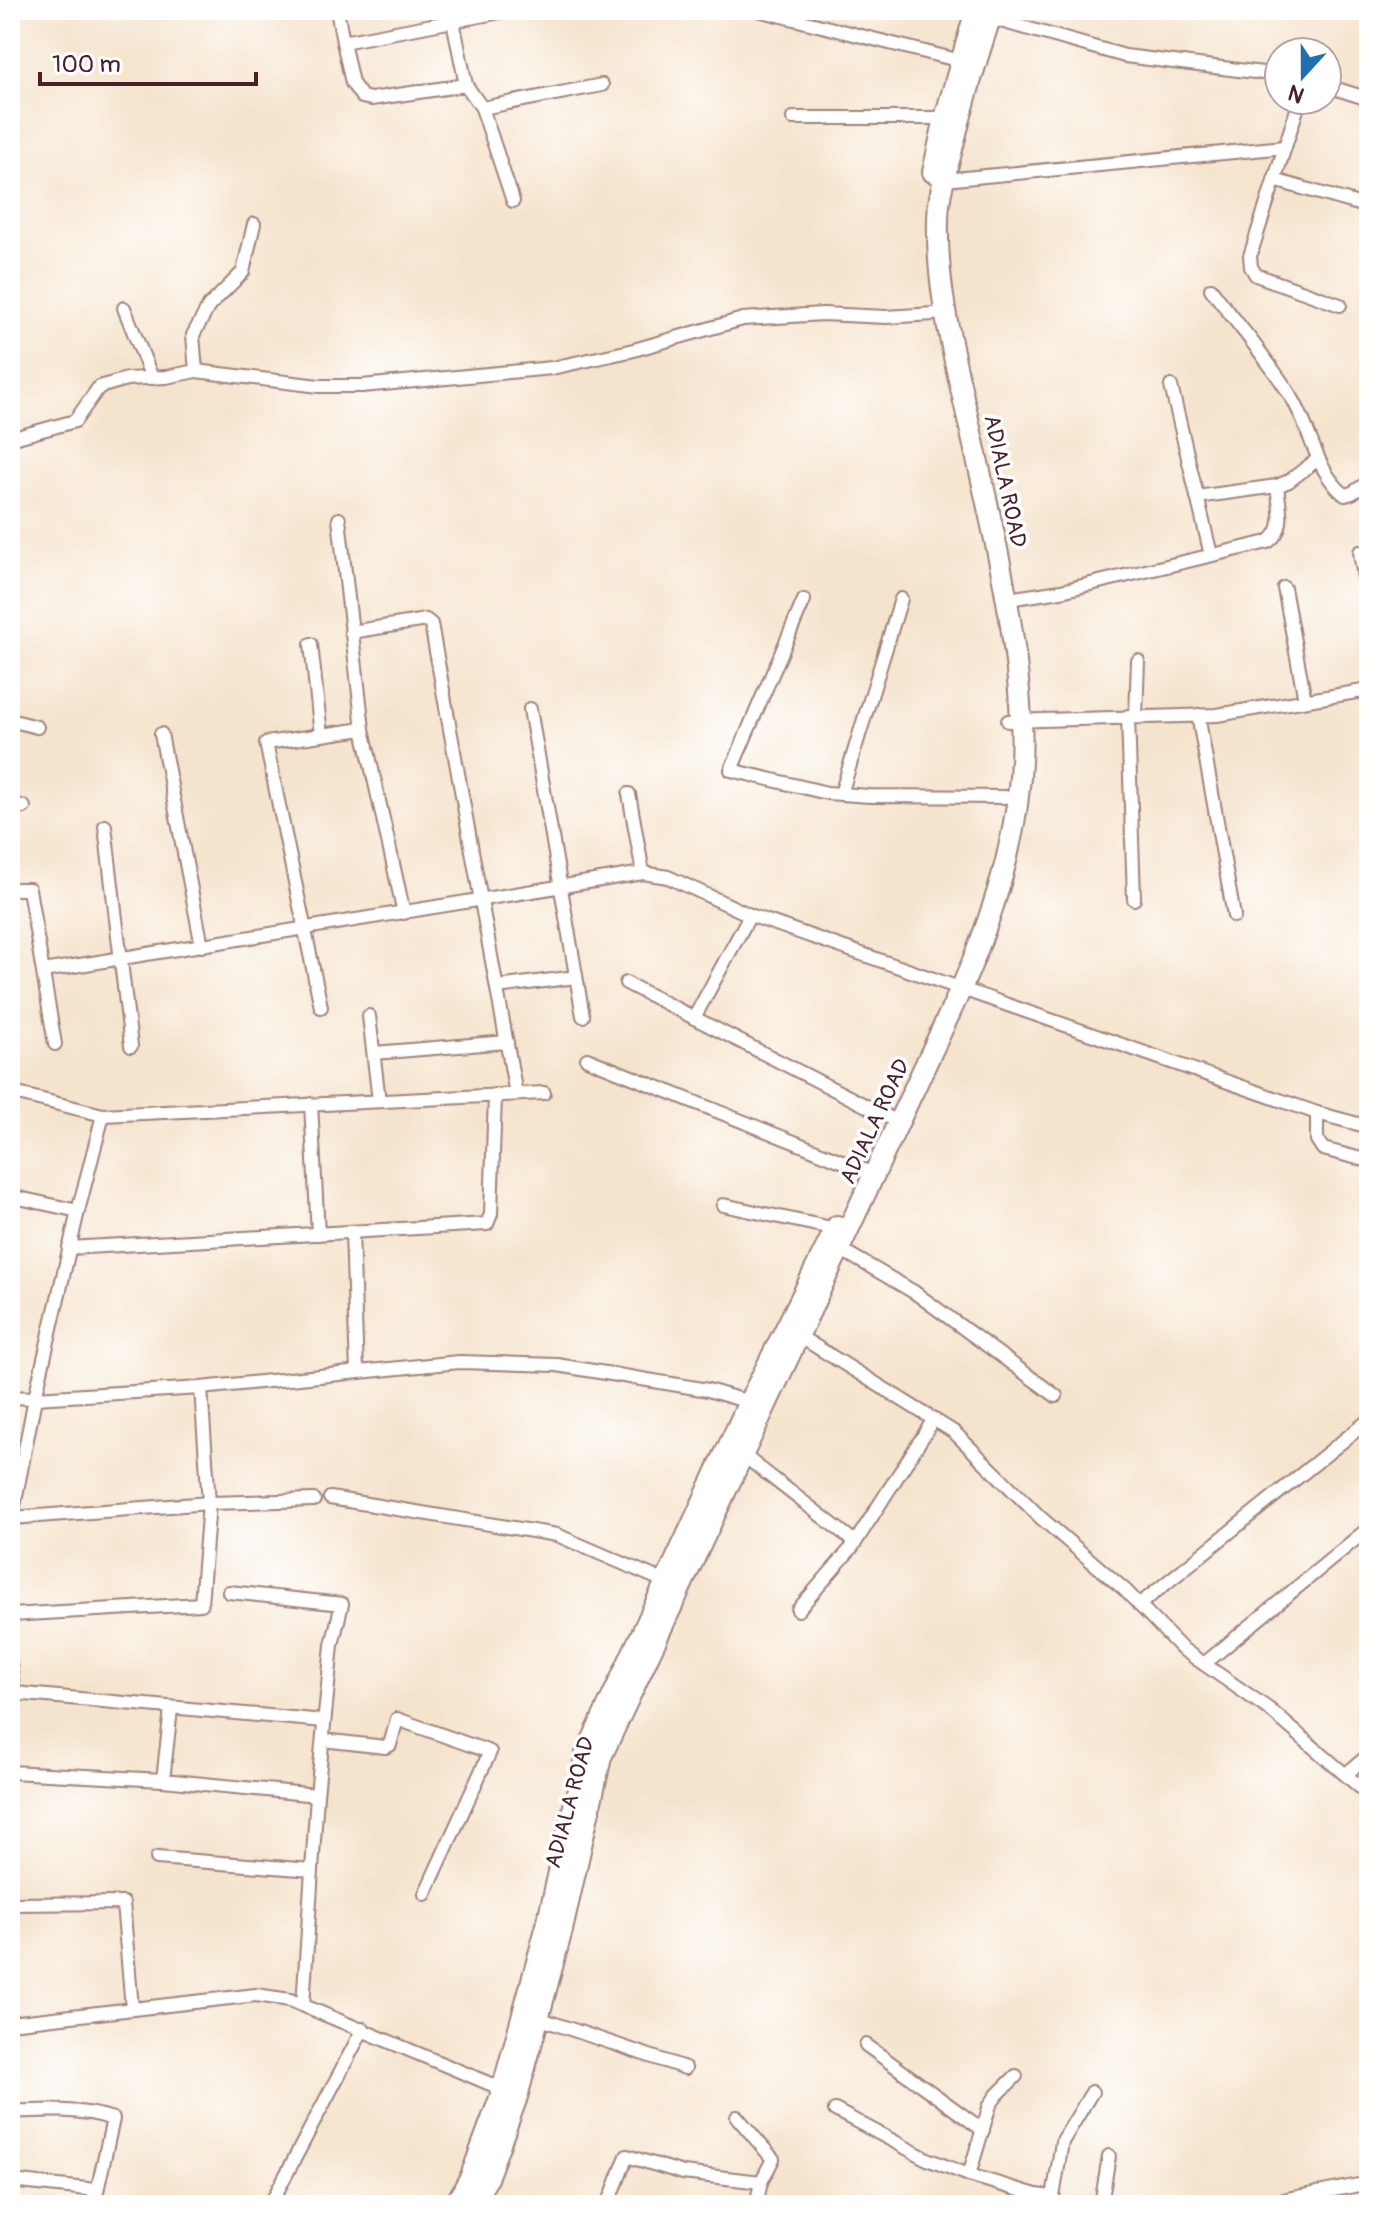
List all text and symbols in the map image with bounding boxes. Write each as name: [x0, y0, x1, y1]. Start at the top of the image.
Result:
scale bar: [40, 36, 256, 86]
north arrow: [1263, 36, 1343, 116]
text: 100 m: [52, 50, 121, 79]
text: N: [1284, 78, 1308, 109]
street label: ADIALA ROAD: [977, 412, 1033, 550]
street label: ADIALA ROAD: [834, 1054, 916, 1188]
street label: ADIALA ROAD: [539, 1734, 601, 1871]

